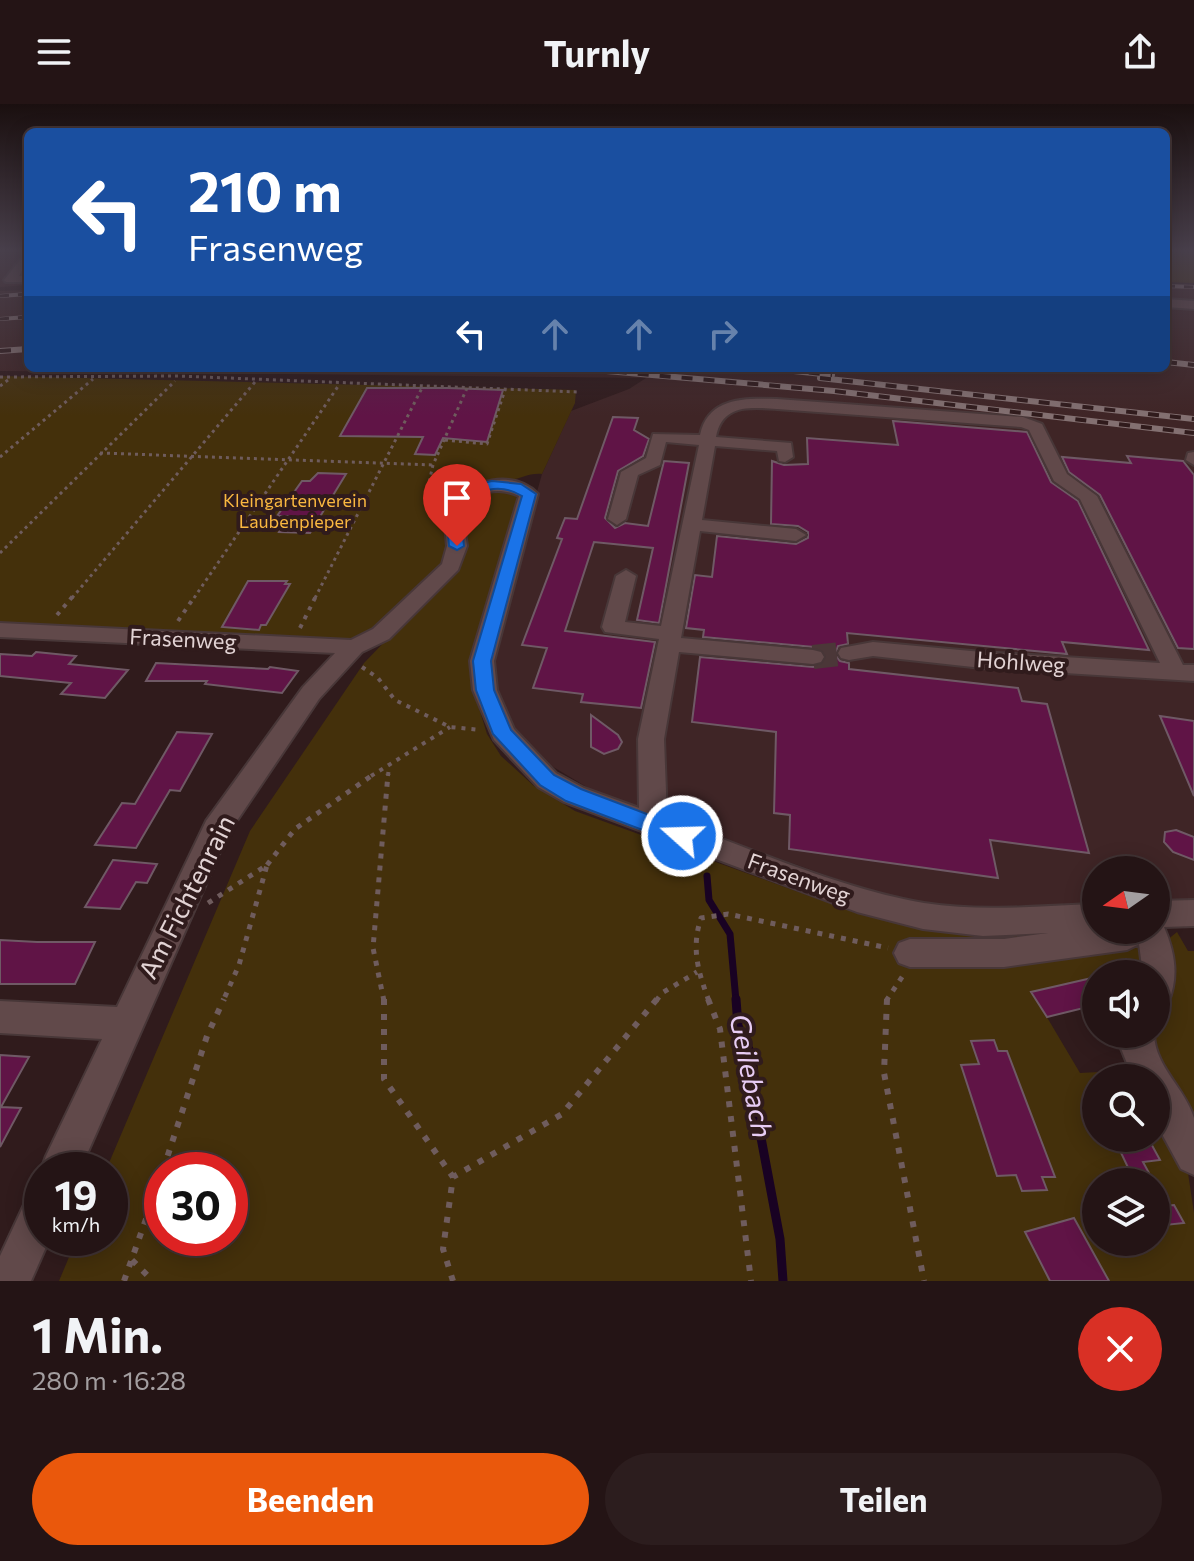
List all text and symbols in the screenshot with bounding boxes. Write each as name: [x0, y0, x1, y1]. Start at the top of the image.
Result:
icon: menu: [32, 30, 76, 74]
text: Turnly: [544, 30, 650, 74]
icon: share: [1118, 30, 1162, 74]
text: 210 m: [188, 155, 342, 224]
icon: left: [56, 160, 160, 264]
text: Frasenweg: [188, 224, 363, 268]
icon: left: [449, 312, 493, 356]
icon: ahead: [533, 312, 577, 356]
icon: ahead: [617, 312, 661, 356]
icon: right: [701, 312, 745, 356]
pin: [423, 464, 491, 546]
icon: arrive: [435, 476, 479, 520]
park label: Kleingartenverein Laubenpieper: [223, 489, 367, 532]
street label: Frasenweg: [129, 622, 237, 655]
street label: Hohlweg: [976, 645, 1066, 678]
position arrow: [640, 794, 724, 878]
street label: Am Fichtenrain: [131, 809, 240, 983]
street label: Frasenweg: [744, 847, 854, 909]
north arrow: [1082, 856, 1170, 944]
map controls: [1082, 856, 1170, 1256]
button: sound: [1082, 960, 1170, 1048]
water label: Geilebach: [723, 1011, 781, 1141]
button: search: [1082, 1064, 1170, 1152]
speed limit sign: 30: [144, 1152, 248, 1256]
button: layers: [1082, 1168, 1170, 1256]
text: 19: [55, 1169, 97, 1218]
text: km/h: [52, 1212, 100, 1236]
text: 1 Min.: [32, 1304, 163, 1363]
button: close: [1078, 1307, 1162, 1391]
text: 280 m · 16:28: [32, 1364, 186, 1395]
button: Beenden: [32, 1453, 589, 1545]
button: Teilen: [605, 1453, 1162, 1545]

